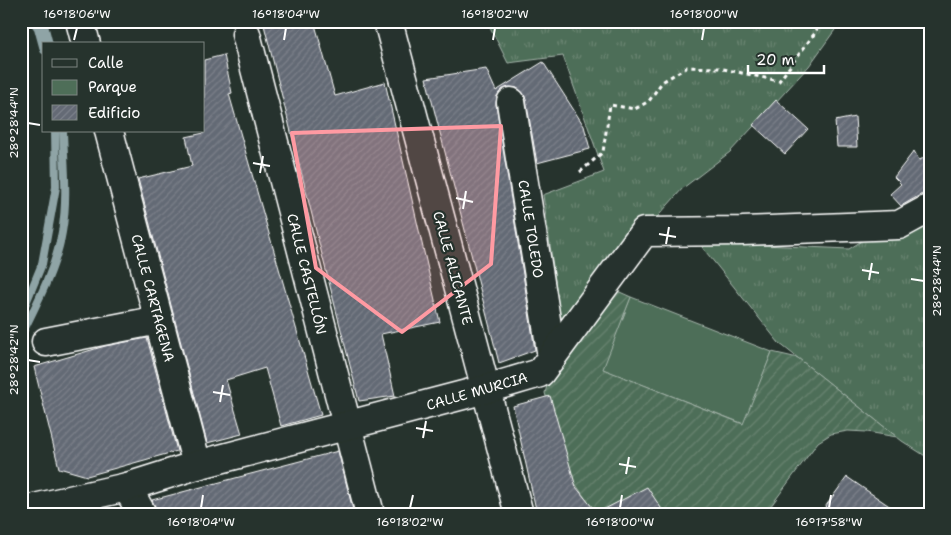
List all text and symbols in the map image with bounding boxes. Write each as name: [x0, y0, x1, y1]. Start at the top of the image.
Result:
text: 16°18'06"W: [43, 6, 111, 22]
text: 16°18'04"W: [252, 6, 320, 22]
text: 16°18'02"W: [461, 6, 529, 22]
text: 16°18'00"W: [670, 6, 738, 22]
legend: [42, 42, 205, 132]
scale bar: [748, 42, 825, 74]
text: 20 m: [756, 50, 795, 70]
text: Calle: [88, 53, 124, 73]
text: Parque: [88, 77, 137, 97]
text: 28°28'44"N: [6, 87, 22, 159]
text: Edificio: [88, 103, 140, 123]
street label: CALLE TOLEDO: [514, 179, 548, 279]
street label: CALLE ALICANTE: [429, 209, 477, 327]
street label: CALLE CASTELLÓN: [283, 212, 331, 336]
street label: CALLE CARTAGENA: [127, 232, 179, 364]
text: 28°28'44"N: [929, 245, 945, 317]
text: 28°28'42"N: [6, 324, 22, 396]
street label: CALLE MURCIA: [424, 368, 530, 414]
text: 16°18'04"W: [167, 514, 235, 530]
text: 16°18'02"W: [376, 514, 444, 530]
text: 16°18'00"W: [586, 514, 654, 530]
text: 16°17'58"W: [796, 514, 862, 530]

